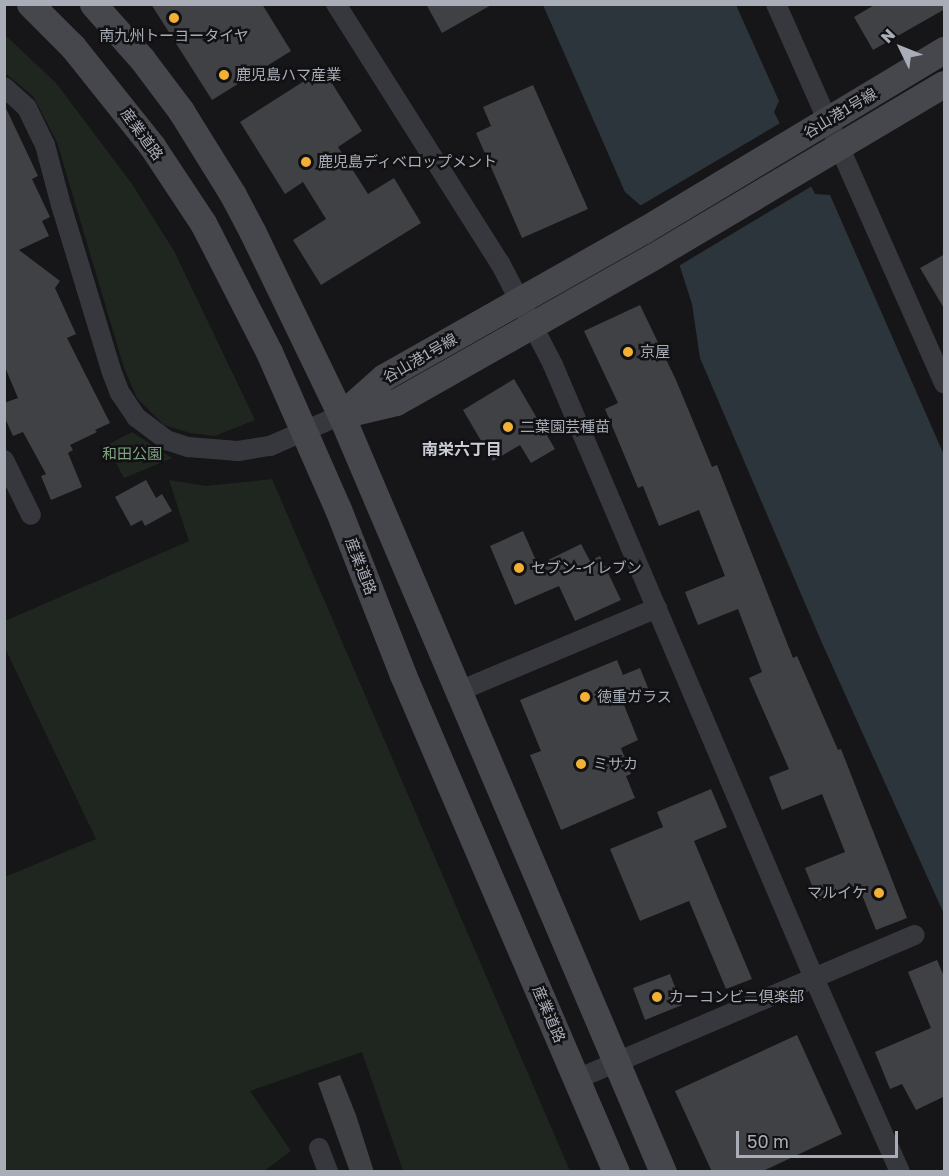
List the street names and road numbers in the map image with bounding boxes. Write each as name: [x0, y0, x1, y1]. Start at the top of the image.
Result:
street label: 谷山港1号線: [800, 84, 880, 142]
street label: 産業道路: [117, 104, 167, 164]
street label: 谷山港1号線: [380, 330, 460, 386]
street label: 産業道路: [342, 535, 380, 597]
street label: 産業道路: [529, 983, 569, 1045]

